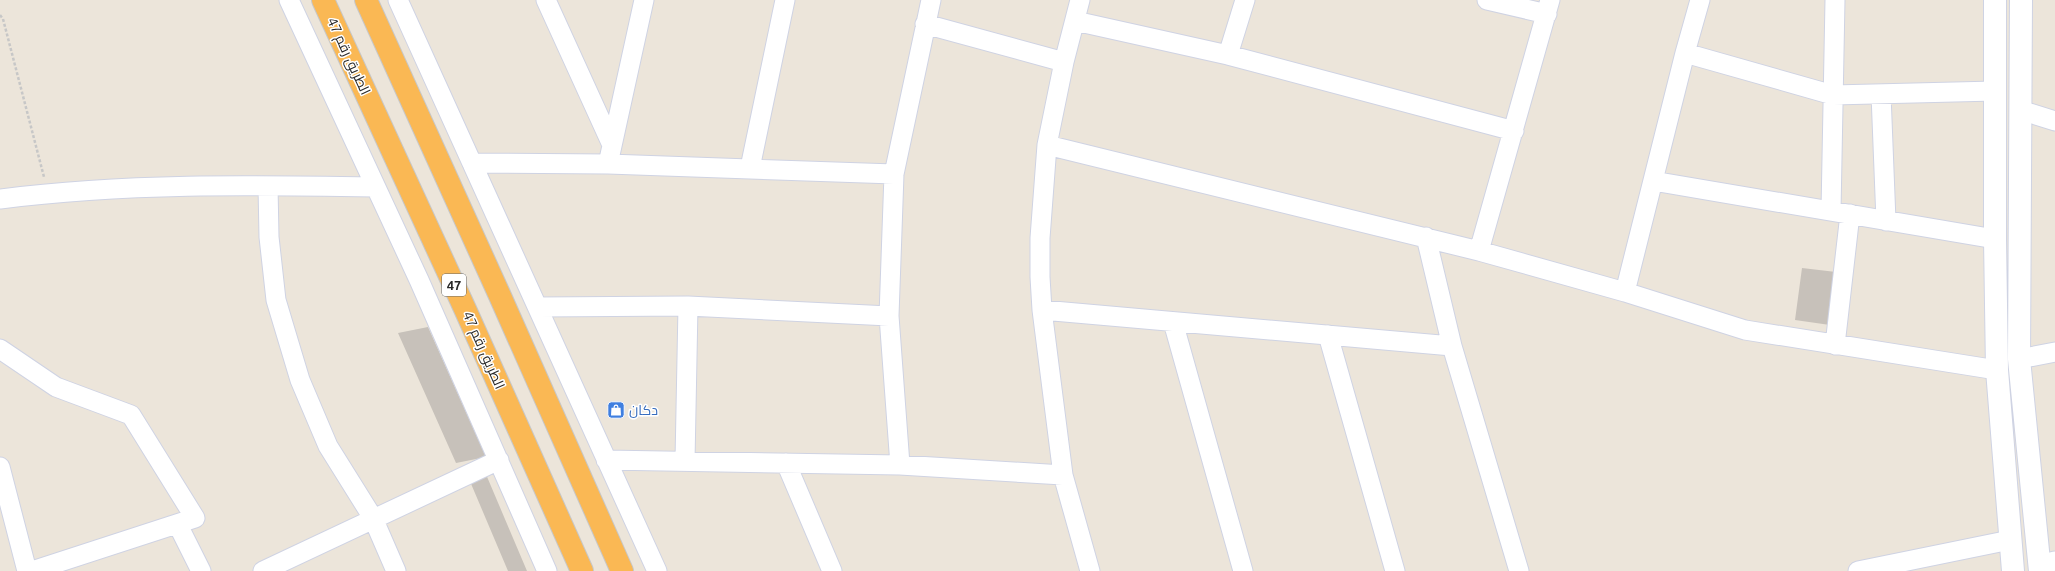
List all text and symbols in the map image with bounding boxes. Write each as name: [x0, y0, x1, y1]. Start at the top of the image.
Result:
street label: الطريق رقم 47: [322, 15, 374, 98]
road number: 47: [442, 274, 466, 296]
street label: الطريق رقم 47: [458, 309, 508, 392]
shop icon: دكان: [606, 400, 626, 420]
place label: دكان: [629, 402, 658, 418]

